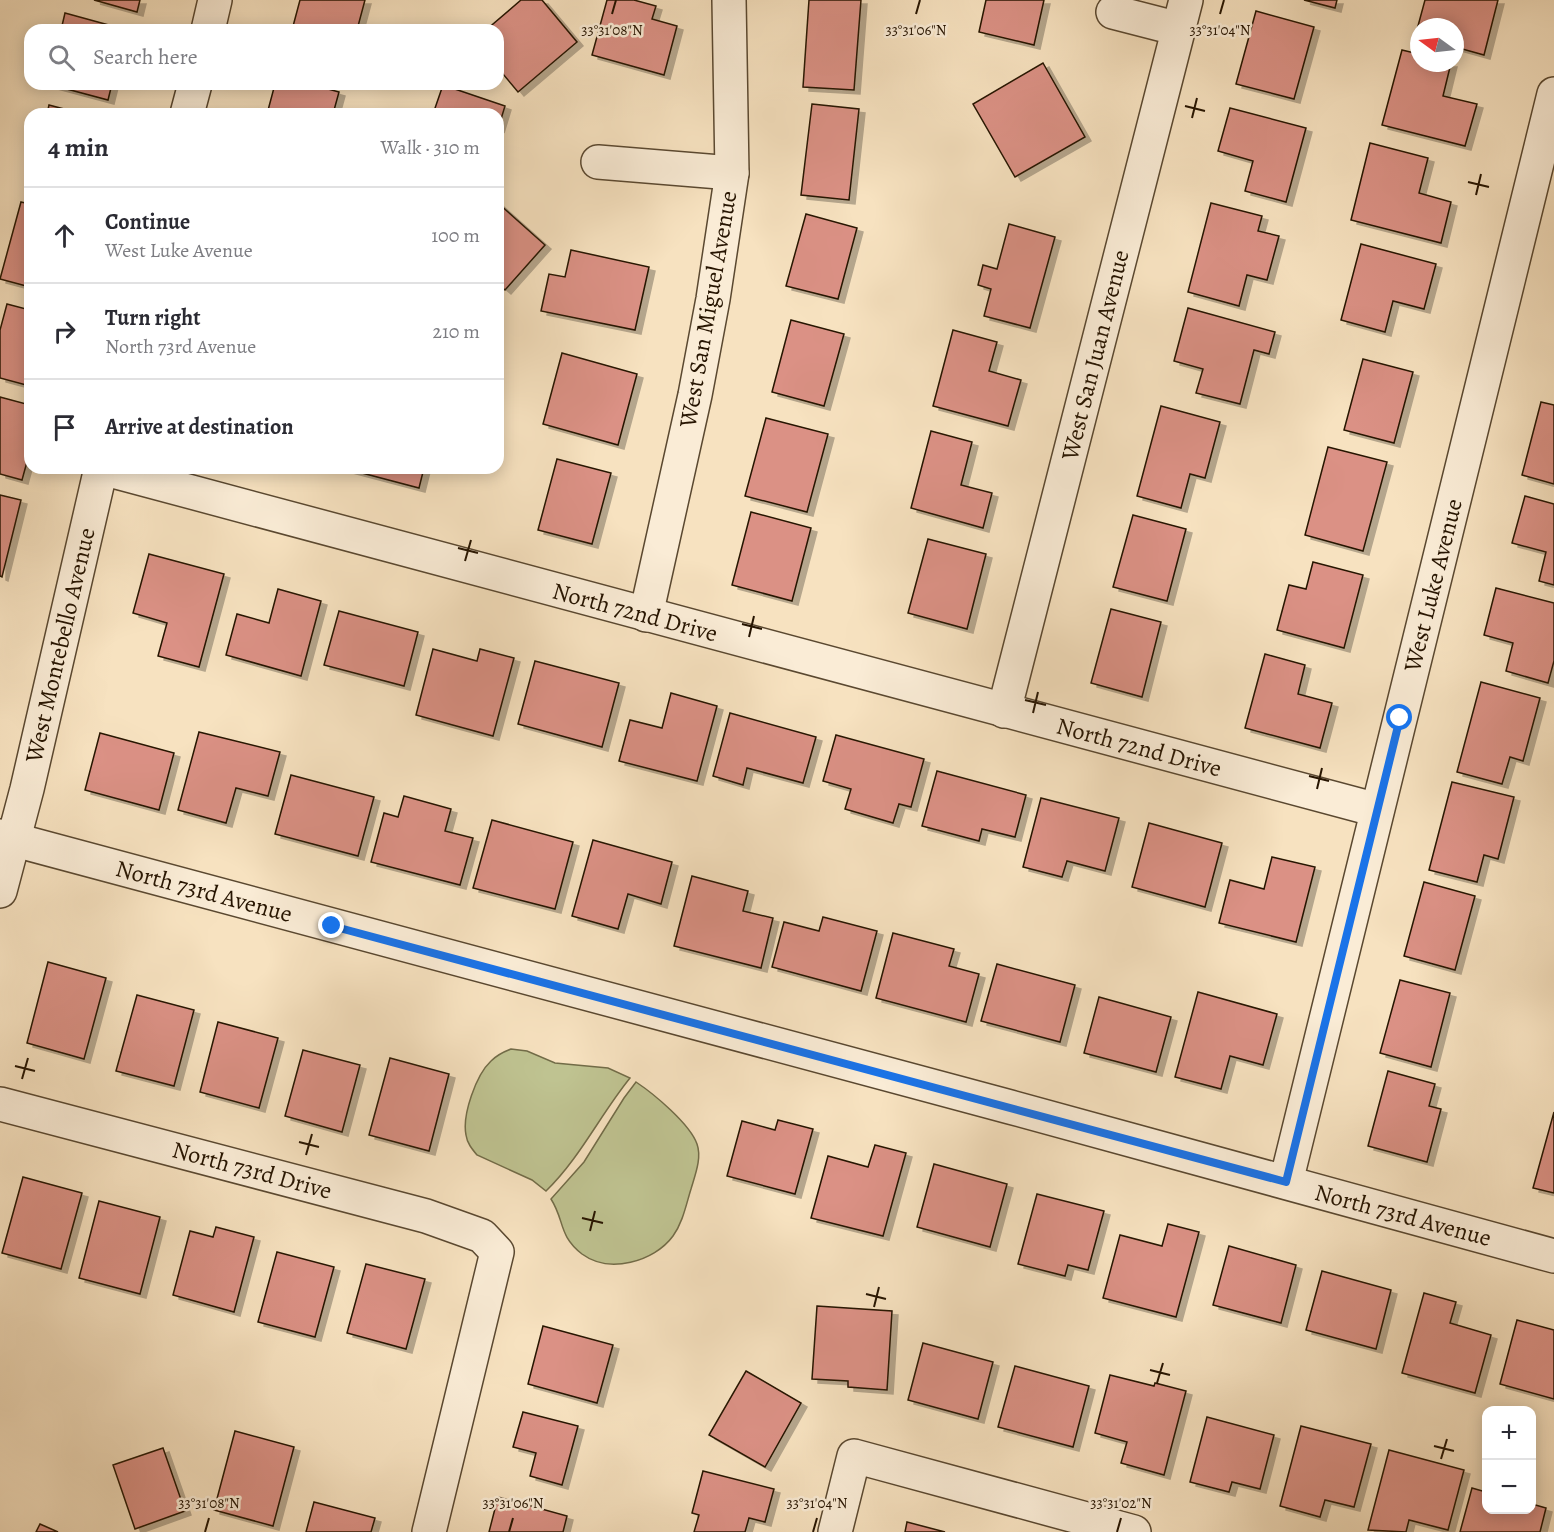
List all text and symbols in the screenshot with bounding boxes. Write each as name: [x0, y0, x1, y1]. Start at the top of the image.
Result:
north arrow: [1410, 18, 1464, 72]
text: 33°31'08"N: [581, 20, 643, 40]
text: 33°31'06"N: [885, 20, 947, 40]
text: 33°31'04"N: [1189, 20, 1251, 40]
search box: [24, 24, 504, 90]
icon: search: [45, 41, 78, 74]
text: Search here: [93, 42, 198, 72]
text: 4 min: [48, 130, 109, 165]
text: Walk · 310 m: [381, 134, 480, 161]
street label: West San Miguel Avenue: [671, 188, 745, 431]
text: Continue: [105, 207, 190, 237]
icon: ahead: [48, 219, 81, 252]
text: 100 m: [431, 222, 480, 249]
text: West Luke Avenue: [105, 237, 253, 264]
street label: West San Juan Avenue: [1053, 247, 1137, 464]
text: Turn right: [105, 303, 201, 333]
icon: right: [48, 315, 81, 348]
text: 210 m: [432, 318, 480, 345]
text: North 73rd Avenue: [105, 333, 256, 360]
icon: arrive: [48, 411, 81, 444]
text: Arrive at destination: [105, 412, 294, 442]
street label: West Luke Avenue: [1396, 495, 1470, 676]
street label: West Montebello Avenue: [17, 524, 103, 767]
street label: North 72nd Drive: [549, 575, 721, 649]
route start: [1386, 704, 1412, 730]
street label: North 72nd Drive: [1053, 710, 1225, 784]
street label: North 73rd Avenue: [112, 852, 296, 930]
route end: [318, 912, 344, 938]
street label: North 73rd Drive: [169, 1133, 335, 1207]
street label: North 73rd Avenue: [1311, 1176, 1495, 1254]
map controls: [1482, 1406, 1536, 1514]
button: +: [1482, 1406, 1536, 1460]
button: −: [1482, 1460, 1536, 1514]
text: 33°31'08"N: [178, 1493, 240, 1513]
text: 33°31'06"N: [482, 1493, 544, 1513]
text: 33°31'04"N: [786, 1493, 848, 1513]
text: 33°31'02"N: [1090, 1493, 1152, 1513]

